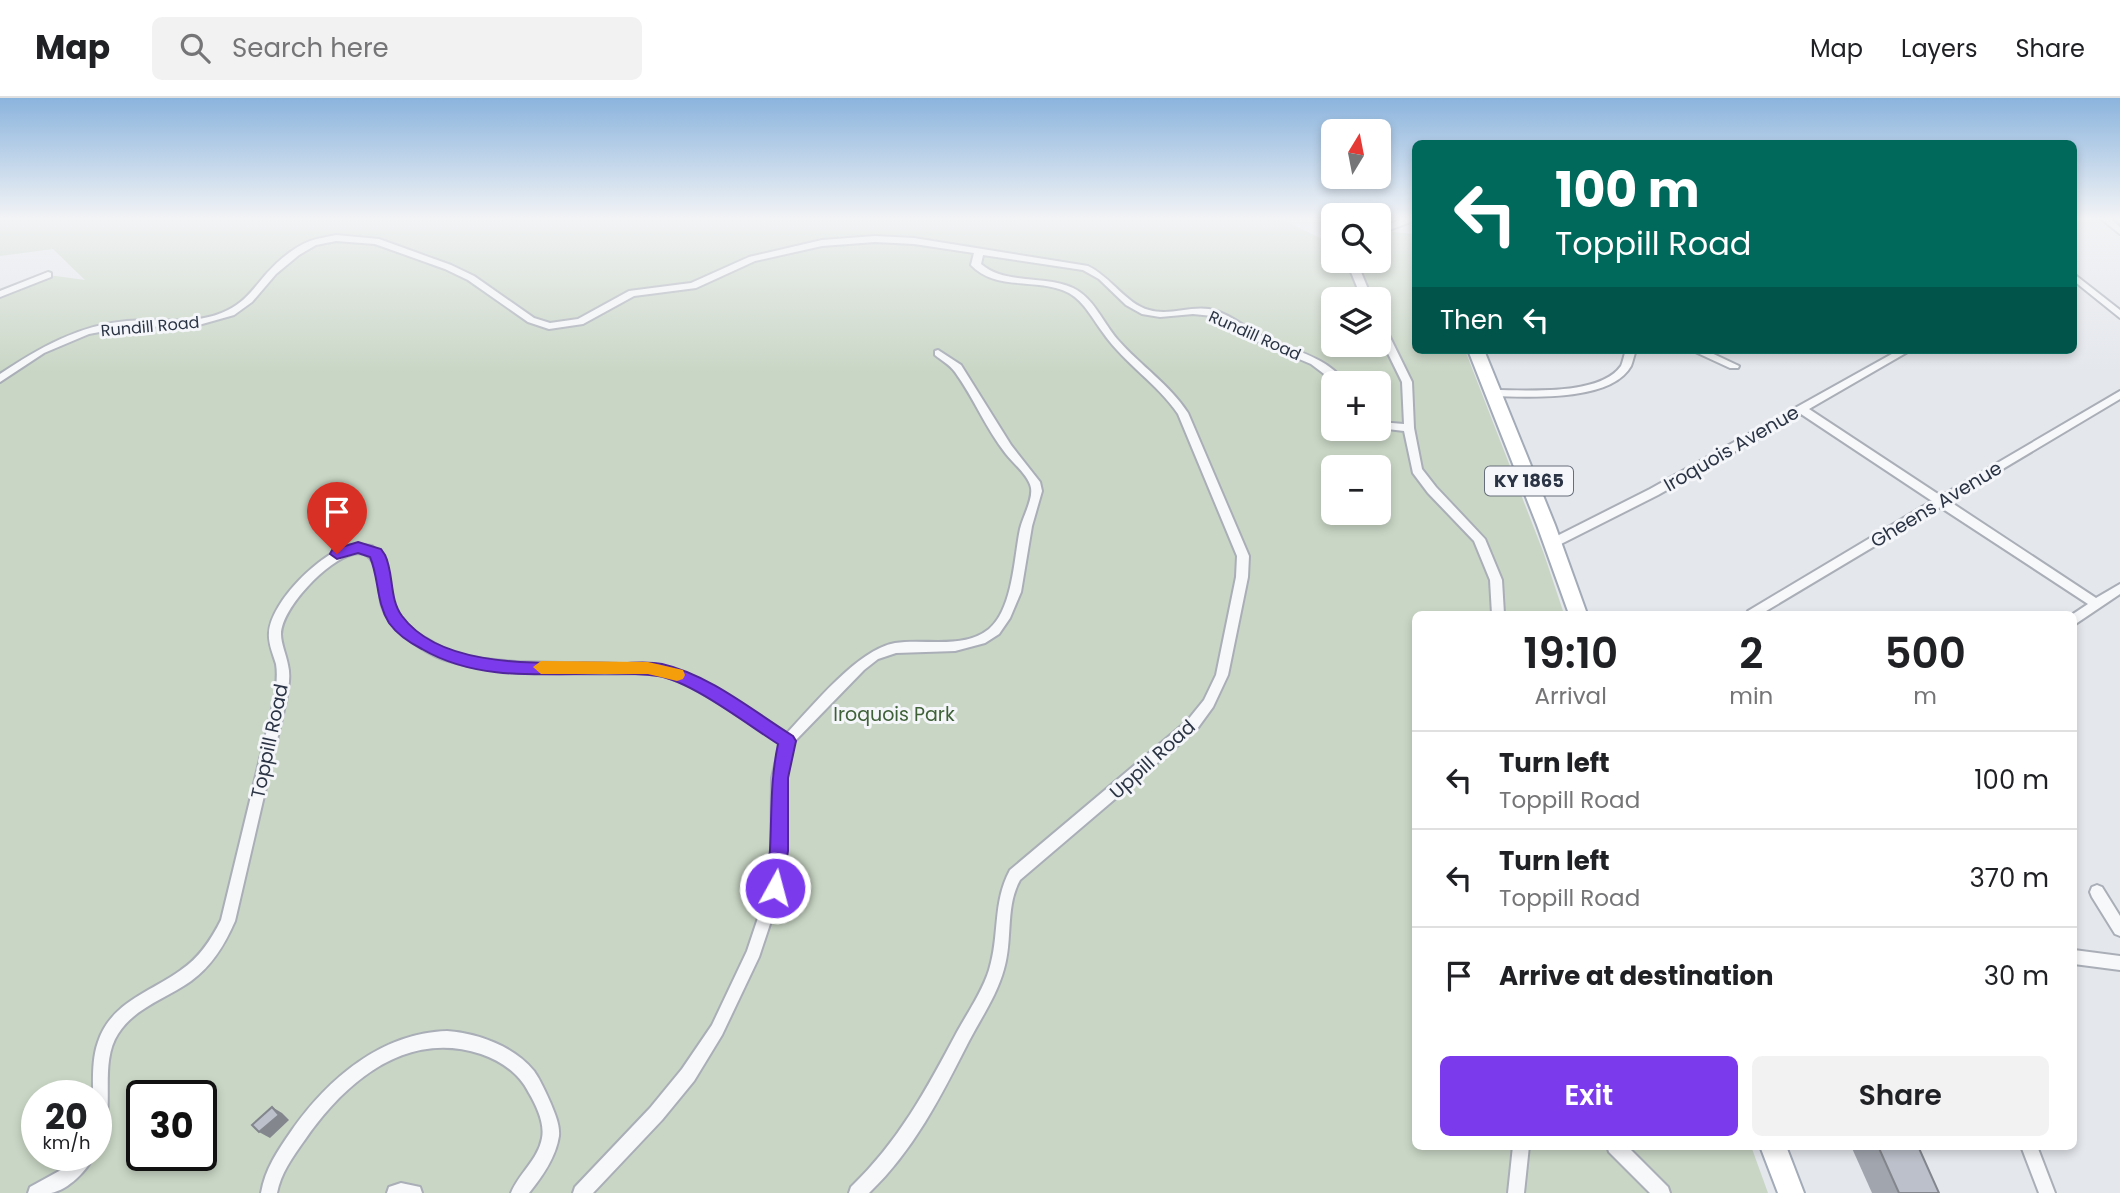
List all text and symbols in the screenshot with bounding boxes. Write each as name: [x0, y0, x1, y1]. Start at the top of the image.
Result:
search box: [152, 17, 642, 80]
text: Map: [35, 24, 110, 71]
icon: search: [176, 29, 214, 67]
text: Search here: [232, 30, 389, 66]
text: Map: [1810, 32, 1863, 65]
text: Layers: [1901, 32, 1977, 65]
text: Share: [2015, 32, 2085, 65]
north arrow: [1321, 119, 1391, 189]
map controls: [1321, 119, 1391, 525]
text: 100 m: [1555, 156, 1700, 224]
icon: left: [1440, 168, 1531, 259]
button: search: [1321, 203, 1391, 273]
text: Toppill Road: [1555, 221, 1751, 266]
button: layers: [1321, 287, 1391, 357]
icon: left: [1517, 301, 1555, 339]
text: Then: [1440, 302, 1503, 338]
street label: Rundill Road: [1205, 305, 1305, 366]
street label: Rundill Road: [100, 311, 200, 342]
button: +: [1321, 371, 1391, 441]
street label: Iroquois Avenue: [1659, 399, 1804, 498]
street label: Gheens Avenue: [1865, 454, 2007, 554]
button: −: [1321, 455, 1391, 525]
road number: KY 1865: [1485, 466, 1573, 496]
pin: [307, 482, 367, 554]
icon: arrive: [318, 493, 356, 531]
text: 19:10: [1523, 624, 1618, 683]
text: 2: [1739, 624, 1763, 683]
text: 500: [1884, 624, 1966, 683]
text: Arrival: [1534, 680, 1607, 712]
text: min: [1729, 680, 1773, 712]
text: m: [1913, 680, 1937, 712]
street label: Toppill Road: [244, 681, 295, 801]
park label: Iroquois Park: [833, 701, 955, 728]
street label: Uppill Road: [1104, 714, 1201, 805]
text: Turn left: [1499, 745, 1610, 781]
icon: left: [1440, 761, 1478, 799]
text: 100 m: [1974, 762, 2049, 798]
text: Toppill Road: [1499, 784, 1640, 816]
text: Turn left: [1499, 843, 1610, 879]
position arrow: [738, 851, 812, 925]
icon: left: [1440, 859, 1478, 897]
text: 370 m: [1969, 860, 2049, 896]
text: Toppill Road: [1499, 882, 1640, 914]
icon: arrive: [1440, 957, 1478, 995]
text: Arrive at destination: [1499, 958, 1774, 994]
text: 30 m: [1984, 958, 2049, 994]
button: Exit: [1440, 1056, 1738, 1136]
button: Share: [1752, 1056, 2049, 1136]
speed limit sign: 30: [126, 1080, 217, 1171]
text: 20: [45, 1092, 88, 1141]
text: km/h: [43, 1130, 90, 1155]

